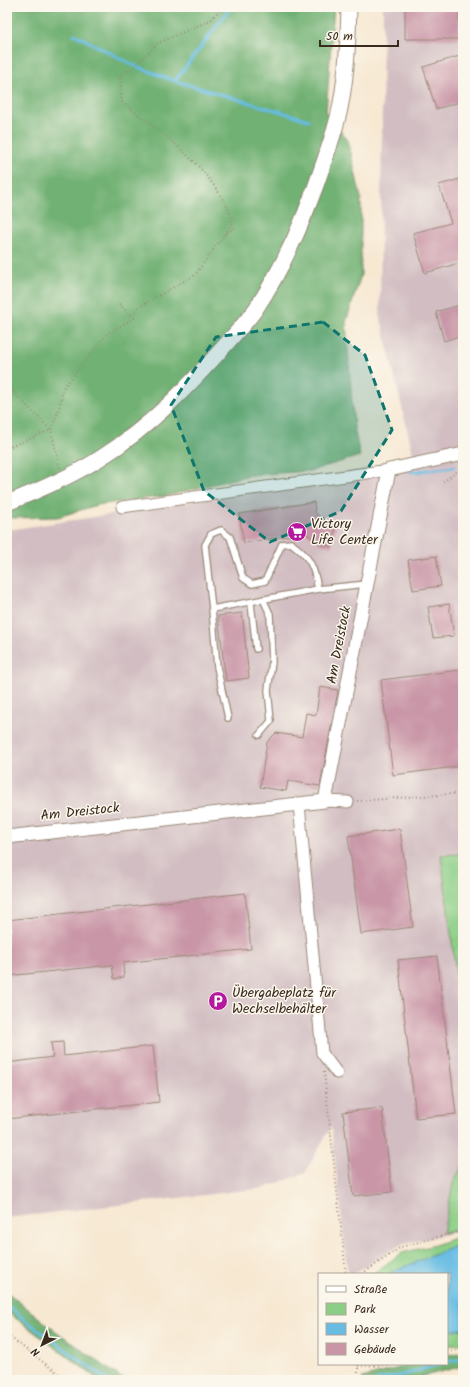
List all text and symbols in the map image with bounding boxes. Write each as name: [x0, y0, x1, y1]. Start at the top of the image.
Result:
scale bar: [320, 22, 398, 48]
text: 50 m: [326, 27, 353, 46]
place label: Victory Life Center: [311, 513, 379, 551]
supermarket icon: Victory Life Center: [286, 521, 308, 543]
street label: Am Dreistock: [321, 604, 357, 686]
street label: Am Dreistock: [40, 797, 121, 827]
place label: Übergabeplatz für Wechselbehälter: [232, 982, 337, 1020]
parking icon: Übergabeplatz für Wechselbehälter: [207, 990, 229, 1012]
legend: [318, 1273, 448, 1365]
text: Straße: [354, 1280, 388, 1299]
text: Park: [354, 1300, 376, 1319]
text: Wasser: [354, 1320, 390, 1339]
north arrow: [22, 1325, 62, 1365]
text: Gebäude: [354, 1340, 396, 1359]
text: N: [27, 1343, 45, 1361]

